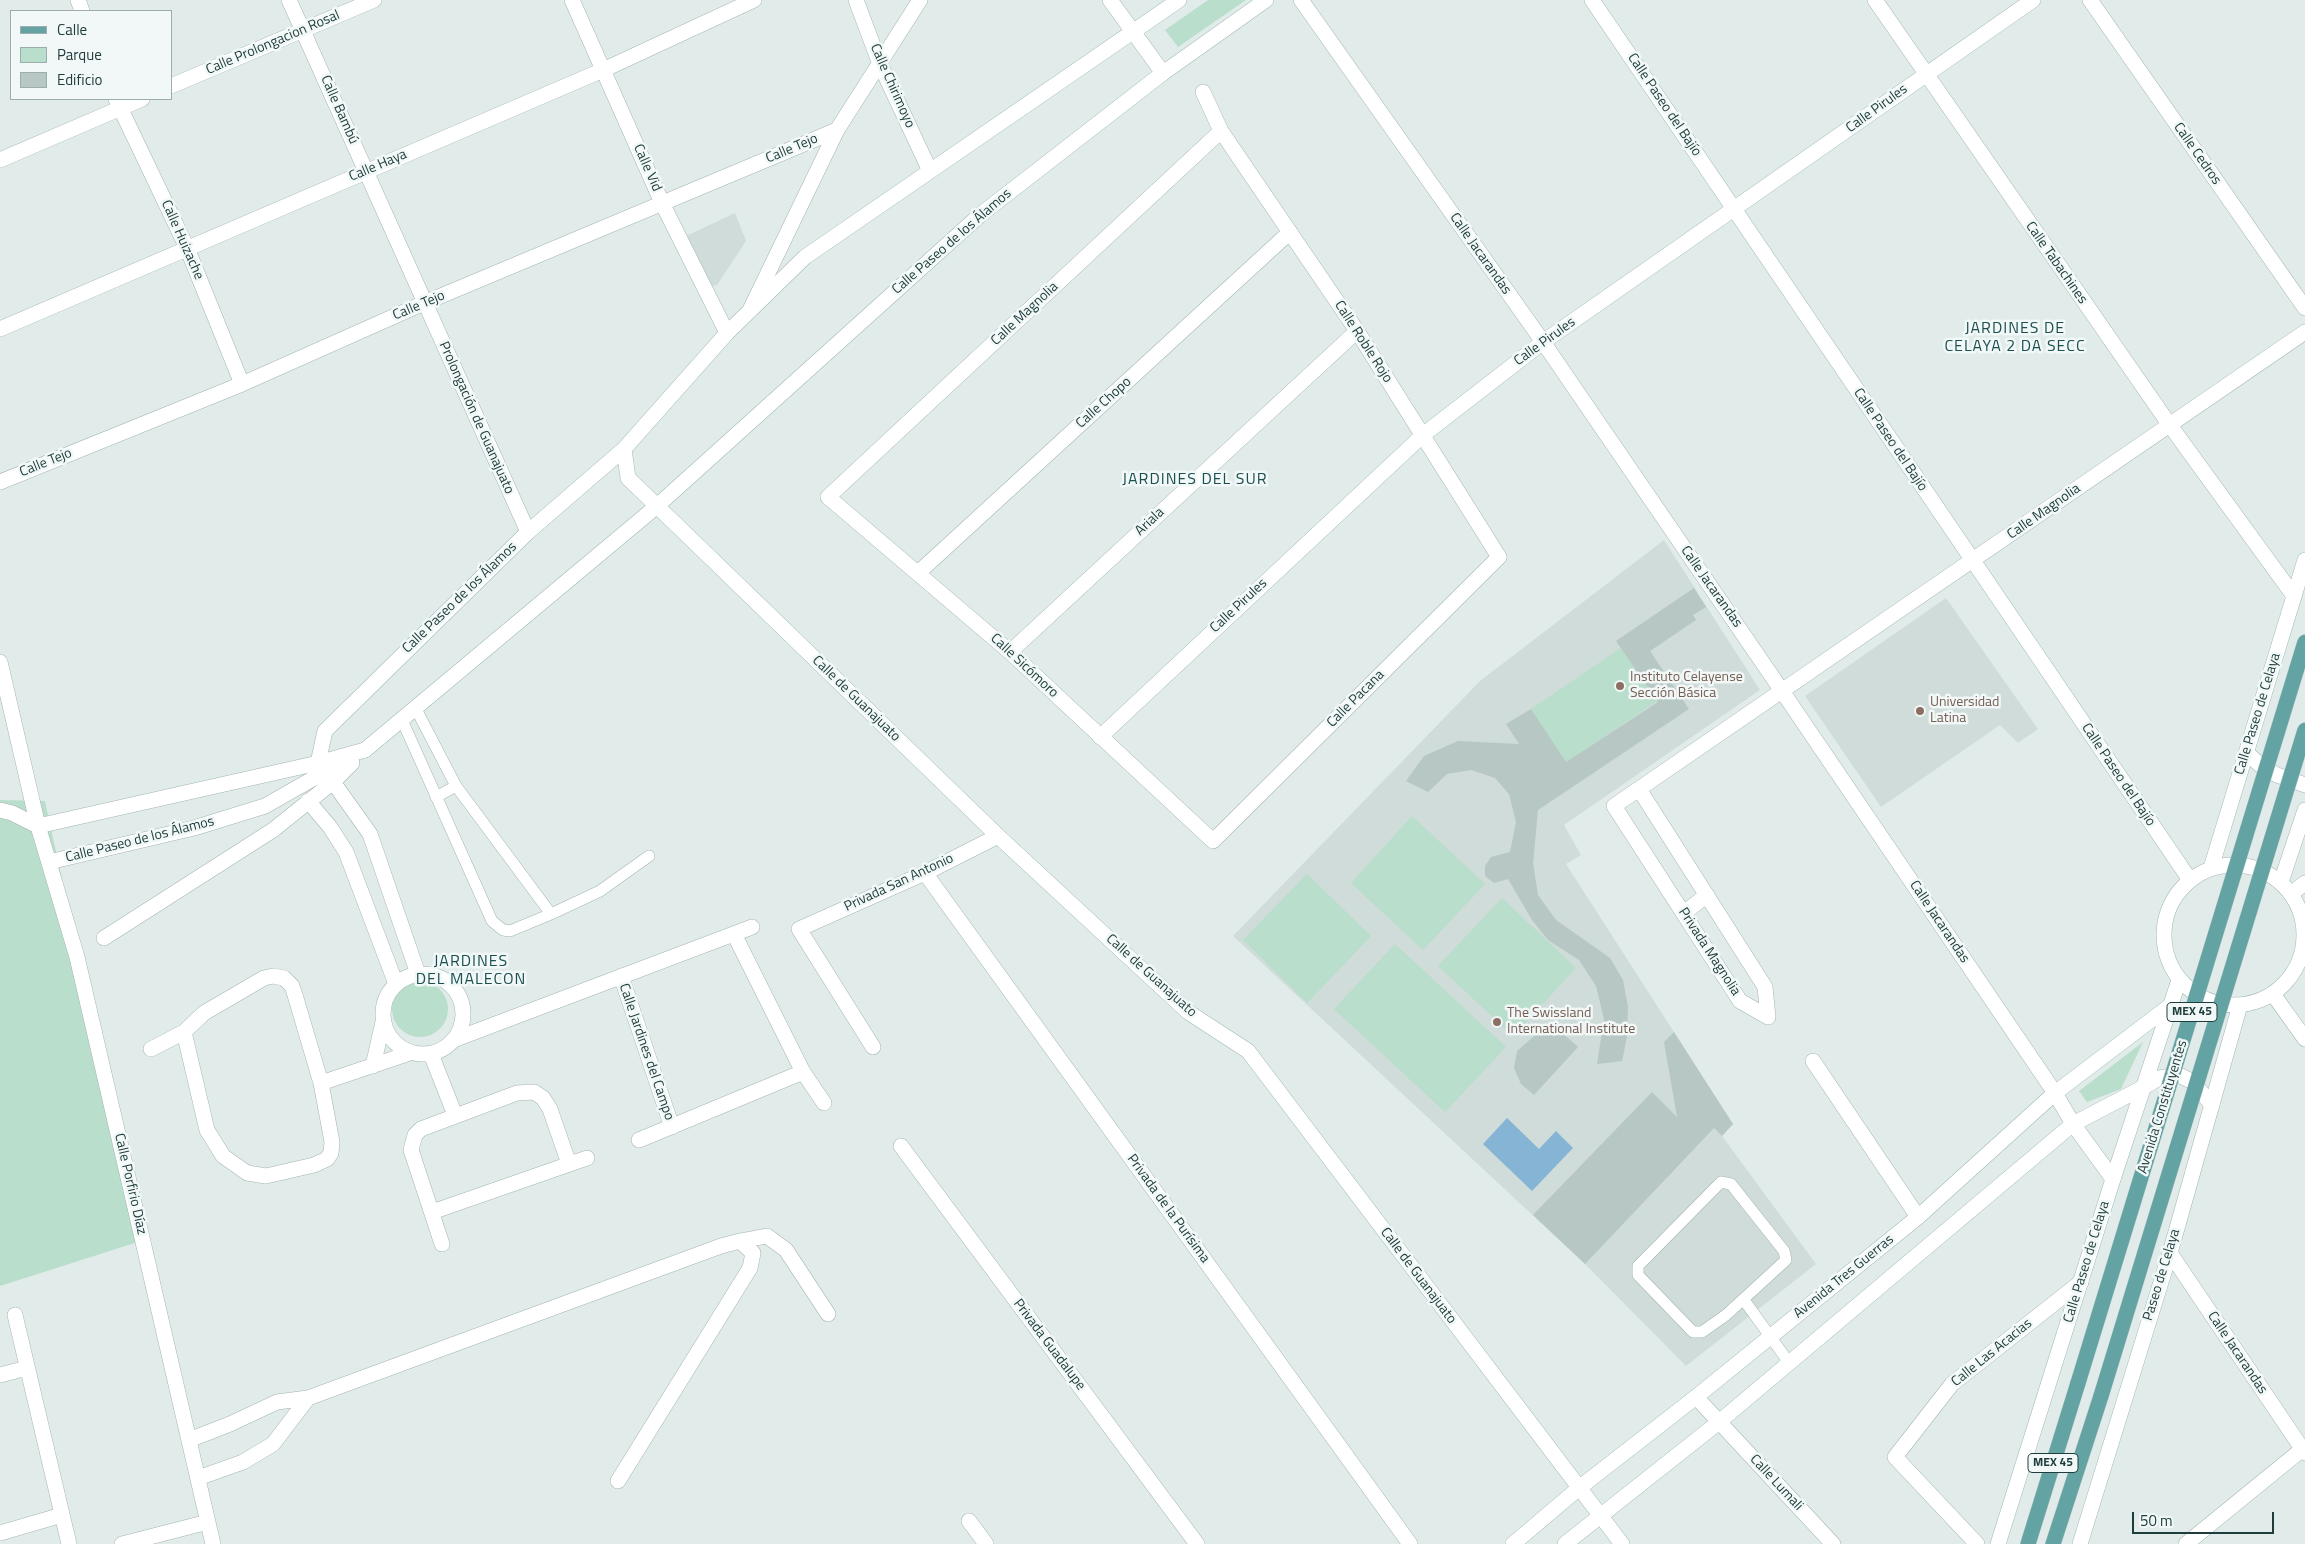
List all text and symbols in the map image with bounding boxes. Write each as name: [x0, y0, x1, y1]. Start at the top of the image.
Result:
street label: Calle Prolongacion Rosal: [204, 7, 342, 79]
legend: [10, 10, 172, 100]
text: Calle: [57, 18, 87, 41]
street label: Calle Chirimoyo: [866, 41, 918, 131]
text: Parque: [57, 43, 102, 66]
street label: Calle Paseo del Bajío: [1623, 50, 1705, 160]
text: Edificio: [57, 68, 102, 91]
street label: Calle Bambú: [316, 73, 362, 147]
street label: Calle Pirules: [1843, 81, 1911, 137]
street label: Calle Cedros: [2170, 120, 2224, 188]
street label: Calle Tejo: [763, 131, 821, 167]
street label: Calle Vid: [629, 142, 665, 194]
street label: Calle Haya: [347, 146, 409, 186]
street label: Calle Paseo de los Álamos: [889, 186, 1015, 298]
street label: Calle Huizache: [157, 198, 207, 282]
street label: Calle Jacarandas: [1446, 210, 1514, 298]
street label: Calle Tabachines: [2021, 219, 2091, 307]
street label: Calle Magnolia: [988, 279, 1062, 349]
street label: Calle Tejo: [390, 288, 448, 324]
street label: Calle Roble Rojo: [1330, 298, 1396, 386]
street label: Calle Pirules: [1511, 314, 1579, 370]
district label: JARDINES DE CELAYA 2 DA SECC: [1942, 319, 2088, 357]
street label: Prolongación de Guanajuato: [435, 339, 517, 497]
street label: Calle Chopo: [1073, 374, 1135, 432]
street label: Calle Paseo del Bajío: [1849, 385, 1931, 495]
street label: Calle Tejo: [17, 445, 75, 481]
district label: JARDINES DEL SUR: [1120, 470, 1270, 490]
street label: Calle Magnolia: [2004, 481, 2084, 543]
street label: Ariala: [1132, 504, 1168, 540]
street label: Calle Paseo de los Álamos: [399, 539, 521, 657]
street label: Calle Jacarandas: [1677, 543, 1745, 631]
street label: Calle Pirules: [1207, 575, 1271, 637]
street label: Calle Sicómoro: [987, 630, 1061, 702]
street label: Calle Paseo de Celaya: [2231, 651, 2285, 777]
street label: Calle de Guanajuato: [808, 653, 904, 745]
street label: Calle Pacana: [1324, 667, 1388, 731]
place label: Instituto Celayense Sección Básica: [1630, 670, 1743, 702]
marker: Instituto Celayense Sección Básica: [1614, 680, 1626, 692]
place label: Universidad Latina: [1930, 695, 2000, 728]
marker: Universidad Latina: [1914, 705, 1926, 717]
street label: Calle Paseo del Bajío: [2077, 720, 2159, 830]
street label: Calle Paseo de los Álamos: [64, 813, 216, 867]
street label: Privada San Antonio: [842, 850, 956, 916]
street label: Calle Jacarandas: [1905, 878, 1973, 966]
street label: Privada Magnolia: [1674, 905, 1744, 999]
street label: Calle de Guanajuato: [1102, 931, 1200, 1021]
district label: JARDINES DEL MALECON: [414, 952, 528, 990]
street label: Calle Jardines del Campo: [615, 981, 677, 1123]
road number: MEX 45: [2167, 1002, 2217, 1022]
place label: The Swissland International Institute: [1507, 1006, 1635, 1038]
marker: The Swissland International Institute: [1491, 1016, 1503, 1028]
street label: Avenida Constituyentes: [2135, 1038, 2191, 1176]
street label: Calle Porfirio Díaz: [110, 1132, 150, 1236]
street label: Privada de la Purísima: [1123, 1151, 1213, 1267]
street label: Calle Paseo de Celaya: [2060, 1199, 2114, 1325]
street label: Calle de Guanajuato: [1376, 1225, 1460, 1327]
street label: Paseo de Celaya: [2140, 1227, 2184, 1323]
street label: Avenida Tres Guerras: [1791, 1232, 1897, 1322]
street label: Privada Guadalupe: [1009, 1296, 1089, 1394]
street label: Calle Jacarandas: [2203, 1309, 2271, 1397]
street label: Calle Las Acacias: [1948, 1315, 2036, 1391]
street label: Calle Lumali: [1746, 1452, 1806, 1514]
road number: MEX 45: [2028, 1454, 2078, 1472]
scale bar: [2135, 1502, 2278, 1534]
text: 50 m: [2140, 1509, 2173, 1532]

